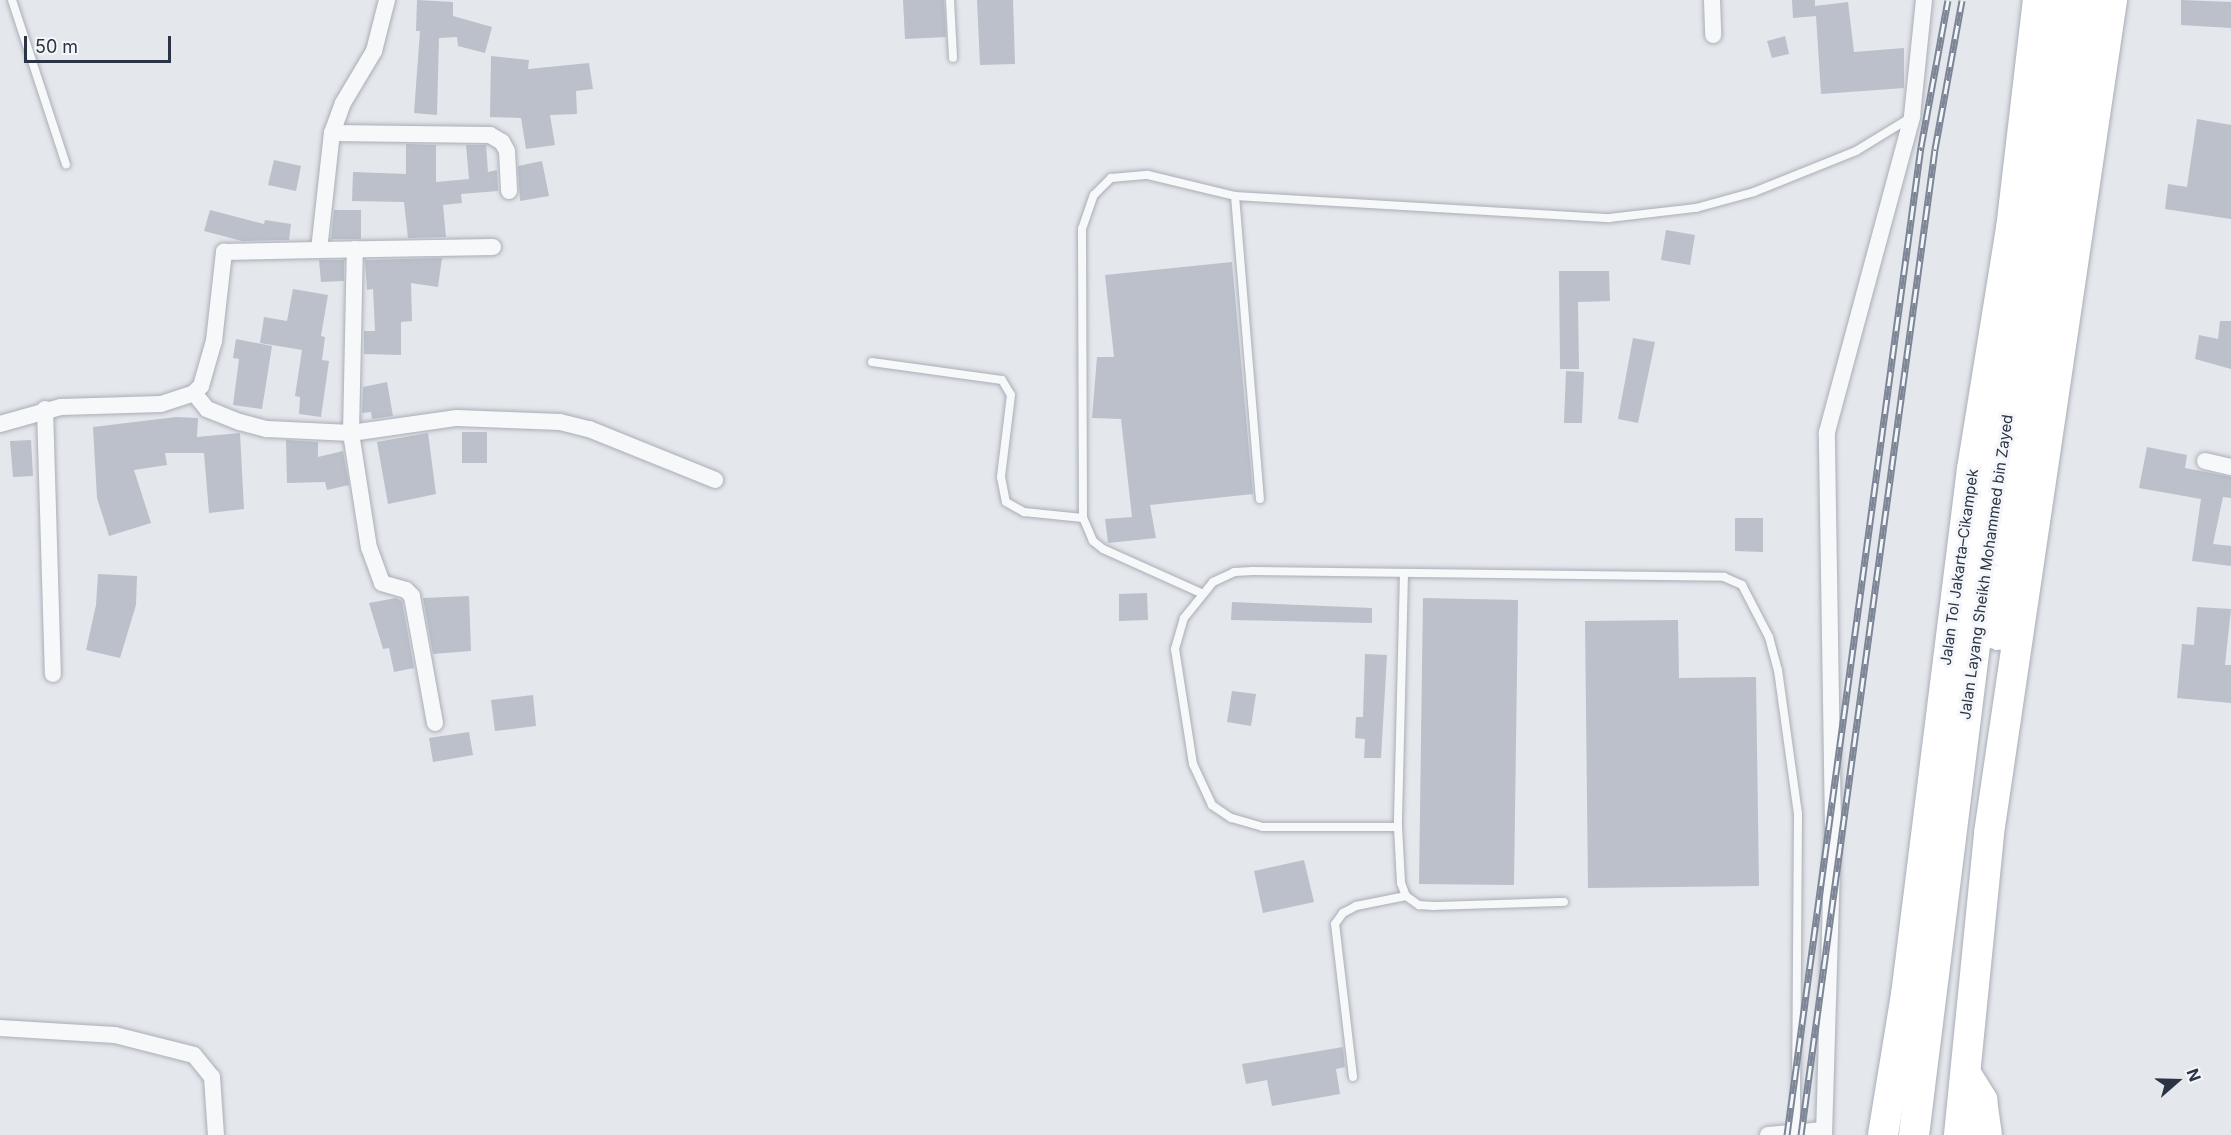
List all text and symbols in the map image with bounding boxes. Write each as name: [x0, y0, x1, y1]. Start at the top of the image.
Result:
scale bar: [27, 24, 174, 62]
text: 50 m: [35, 36, 78, 57]
street label: Jalan Layang Sheikh Mohammed bin Zayed: [1956, 413, 2016, 721]
street label: Jalan Tol Jakarta–Cikampek: [1936, 467, 1982, 667]
north arrow: [2147, 1051, 2207, 1111]
text: N: [2182, 1066, 2205, 1084]

